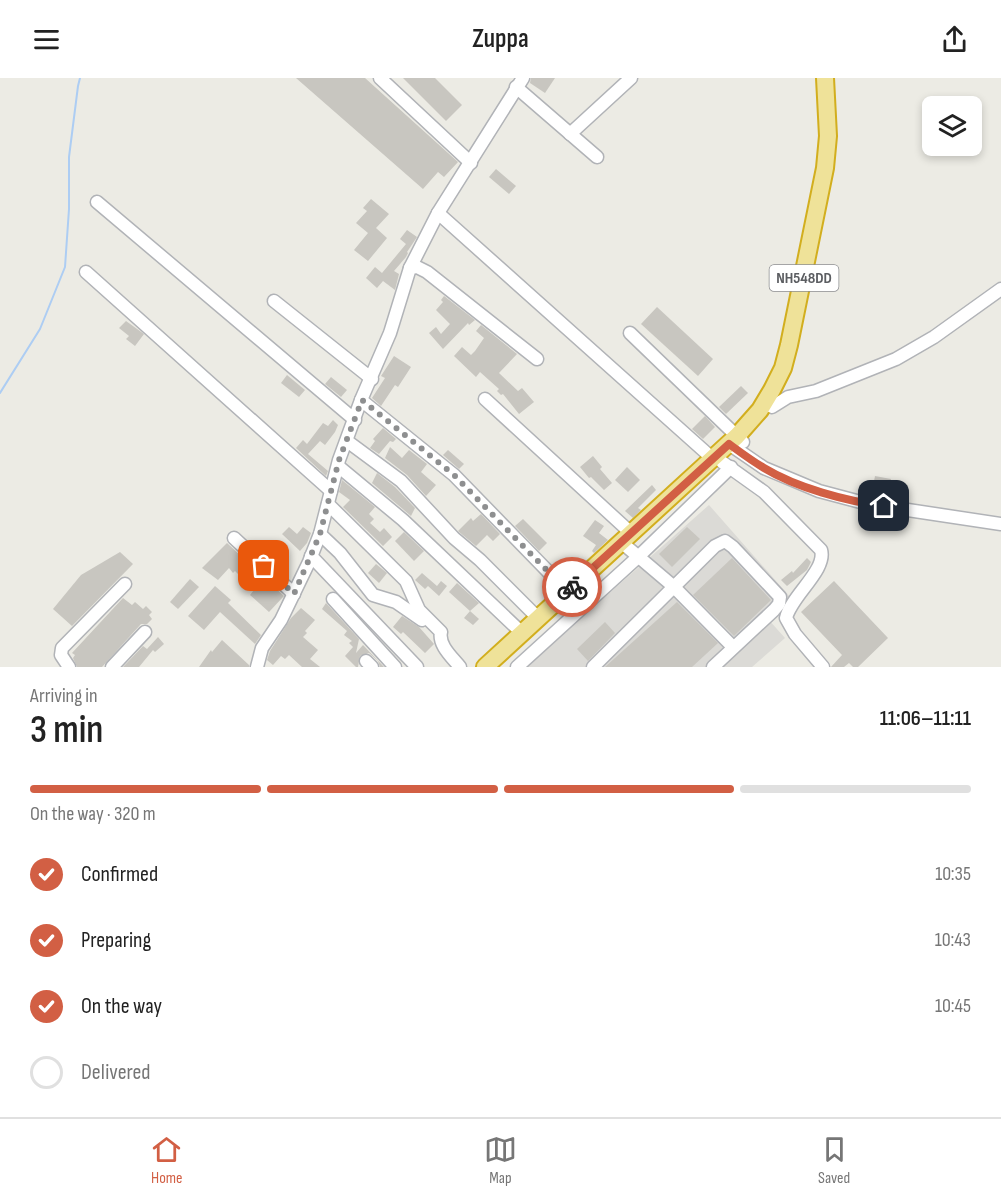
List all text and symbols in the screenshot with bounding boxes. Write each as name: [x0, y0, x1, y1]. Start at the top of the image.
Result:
icon: menu: [30, 23, 63, 56]
text: Zuppa: [472, 23, 529, 55]
icon: share: [938, 23, 971, 56]
map controls: [922, 96, 982, 156]
button: layers: [922, 96, 982, 156]
road number: NH548DD: [770, 265, 838, 291]
pin: [858, 480, 909, 531]
icon: home: [867, 489, 900, 522]
pin: [238, 540, 289, 591]
icon: bag: [247, 549, 280, 582]
courier: [542, 557, 602, 617]
icon: bike: [556, 571, 589, 604]
text: Arriving in: [30, 684, 98, 708]
text: 11:06–11:11: [880, 705, 971, 732]
text: 3 min: [30, 707, 103, 754]
text: On the way · 320 m: [30, 802, 156, 826]
icon: check: [30, 858, 63, 891]
text: Confirmed: [81, 861, 158, 888]
text: 10:35: [935, 862, 971, 886]
icon: check: [30, 924, 63, 957]
text: Preparing: [81, 927, 151, 954]
text: 10:43: [935, 928, 971, 952]
icon: check: [30, 990, 63, 1023]
text: On the way: [81, 993, 162, 1020]
text: 10:45: [935, 994, 971, 1018]
text: Delivered: [81, 1059, 150, 1086]
tab: Home: [150, 1133, 183, 1188]
tab: Map: [484, 1133, 517, 1188]
tab: Saved: [818, 1133, 851, 1188]

